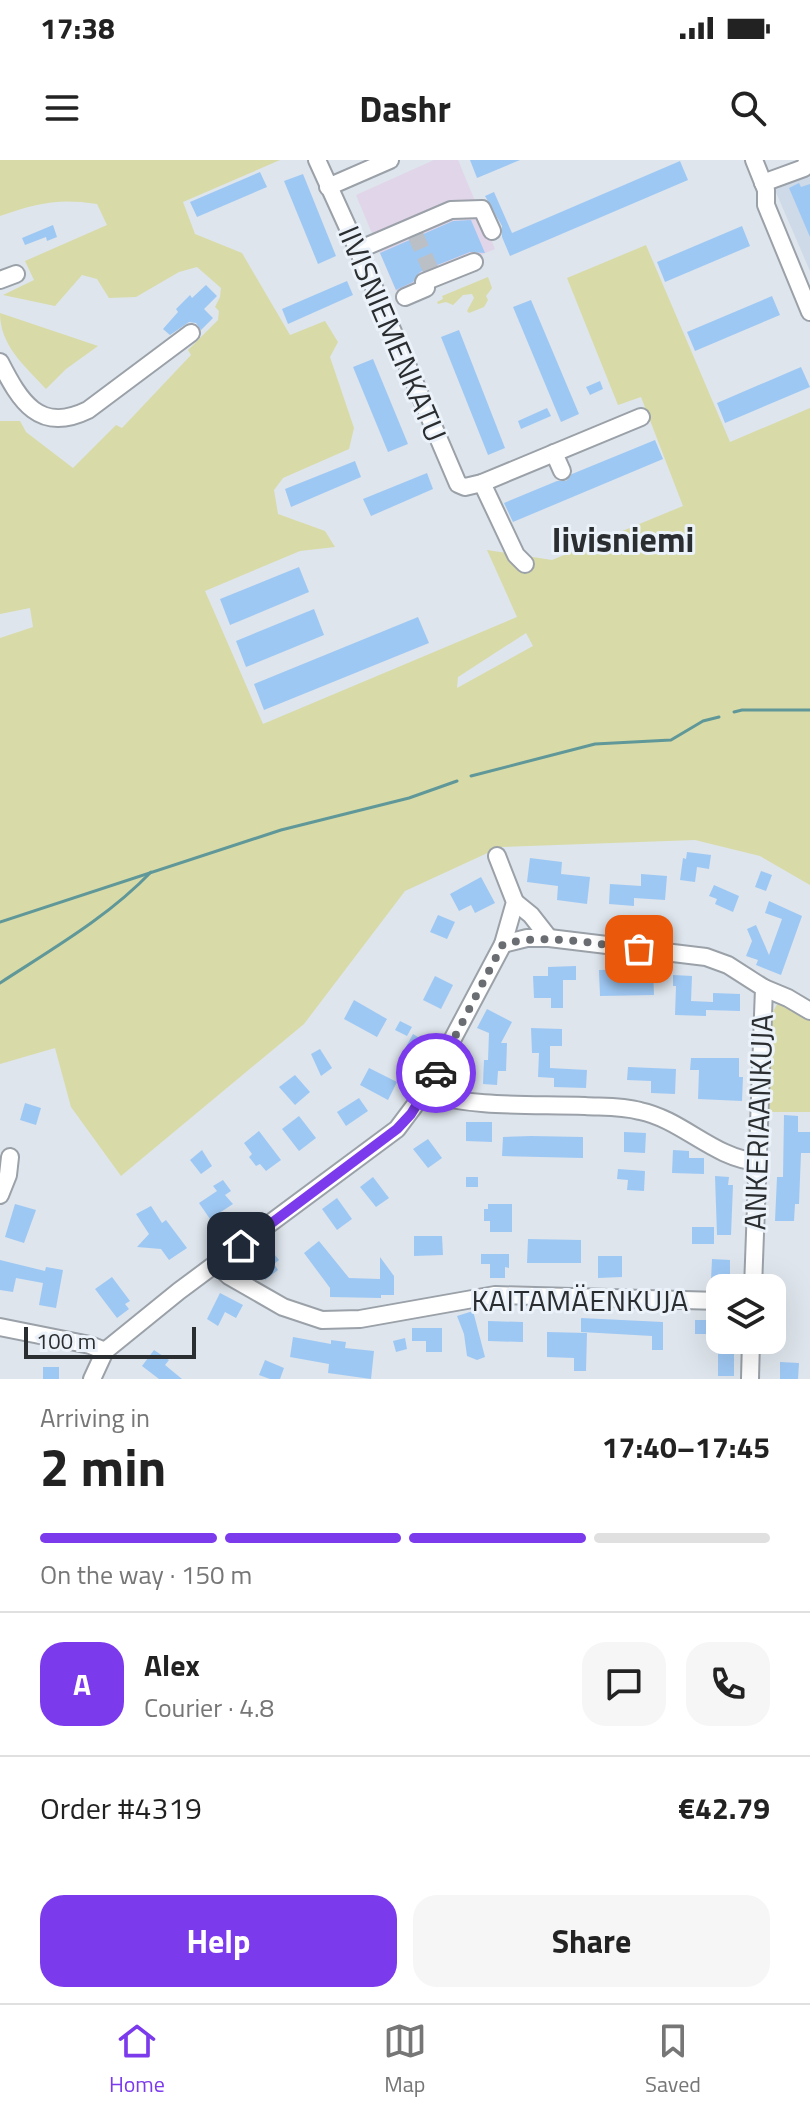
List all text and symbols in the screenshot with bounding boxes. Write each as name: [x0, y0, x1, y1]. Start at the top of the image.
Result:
text: 17:38: [40, 5, 115, 51]
text: Dashr: [359, 81, 451, 136]
icon: menu: [40, 86, 84, 130]
icon: search: [726, 86, 770, 130]
street label: IIVISNIEMENKATU: [327, 218, 459, 449]
district label: Iivisniemi: [552, 513, 694, 565]
pin: [605, 915, 673, 983]
icon: bag: [617, 927, 661, 971]
street label: ANKERIAANKUJA: [731, 1013, 785, 1231]
courier: [396, 1033, 476, 1113]
icon: car: [414, 1051, 458, 1095]
pin: [207, 1212, 275, 1280]
icon: home: [219, 1224, 263, 1268]
map controls: [706, 1274, 786, 1354]
button: layers: [706, 1274, 786, 1354]
street label: KAITAMÄENKUJA: [472, 1277, 689, 1323]
scale bar: [24, 1323, 196, 1359]
text: 100 m: [36, 1324, 96, 1358]
text: Arriving in: [40, 1398, 150, 1437]
text: 17:40–17:45: [602, 1424, 770, 1470]
text: 2 min: [40, 1427, 166, 1506]
text: On the way · 150 m: [40, 1555, 252, 1594]
text: Alex: [144, 1642, 200, 1688]
button: chat: [582, 1642, 666, 1726]
button: phone: [686, 1642, 770, 1726]
text: A: [73, 1661, 91, 1707]
text: Courier · 4.8: [144, 1688, 274, 1727]
text: Order #4319: [40, 1785, 202, 1831]
text: €42.79: [678, 1785, 770, 1831]
button: Help: [40, 1895, 397, 1987]
button: Share: [413, 1895, 770, 1987]
tab: Home: [109, 2019, 165, 2101]
tab: Map: [383, 2019, 427, 2101]
tab: Saved: [645, 2019, 701, 2101]

